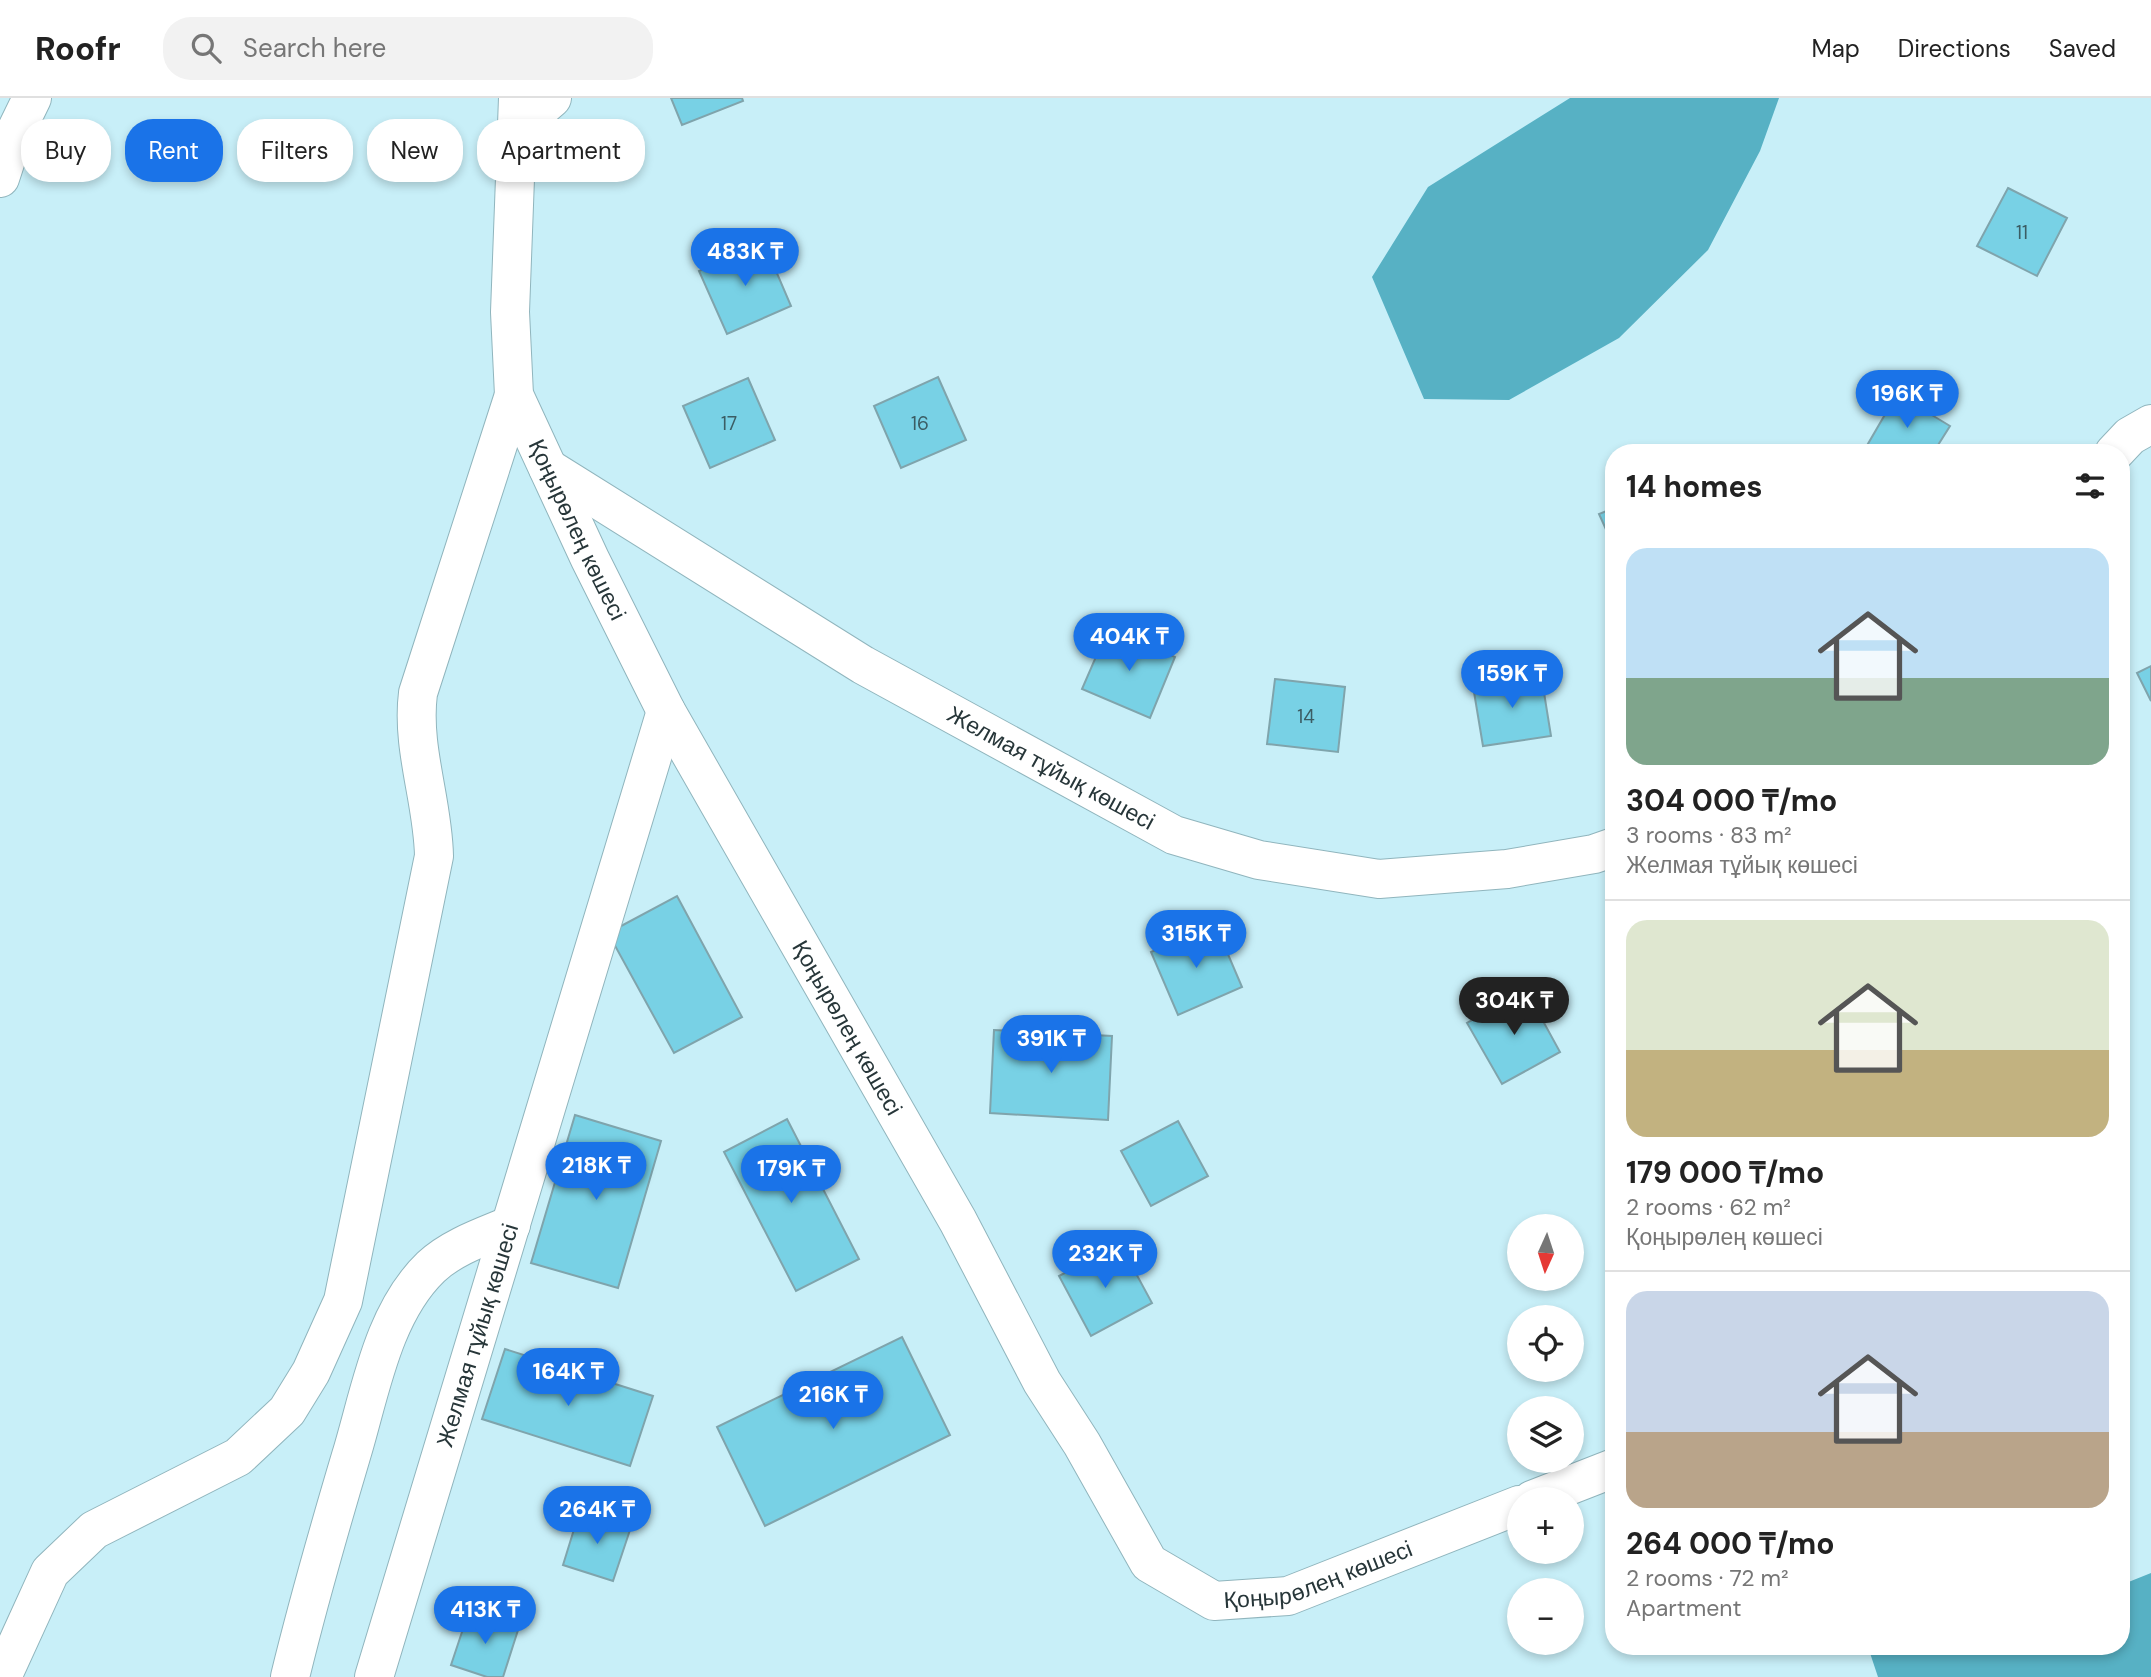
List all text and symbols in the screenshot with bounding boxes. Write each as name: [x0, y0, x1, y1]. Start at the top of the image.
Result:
search box: [163, 17, 653, 80]
text: Roofr: [35, 27, 121, 70]
icon: search: [187, 29, 225, 67]
text: Search here: [243, 31, 386, 65]
text: Map: [1812, 33, 1860, 64]
text: Directions: [1898, 33, 2011, 64]
text: Saved: [2049, 33, 2116, 64]
chip: Buy: [21, 119, 111, 182]
chip: Rent: [125, 119, 223, 182]
chip: Filters: [237, 119, 353, 182]
chip: New: [367, 119, 463, 182]
chip: Apartment: [477, 119, 645, 182]
house number: 11: [2016, 220, 2028, 245]
pin: 483K ₸: [688, 228, 802, 288]
text: 483K ₸: [707, 236, 783, 266]
pin: 196K ₸: [1850, 370, 1964, 430]
text: 196K ₸: [1872, 378, 1942, 408]
house number: 17: [721, 411, 737, 436]
house number: 16: [911, 411, 929, 436]
street label: Қоңырөлең көшесі: [522, 434, 633, 625]
text: 14 homes: [1626, 467, 1763, 506]
icon: filters: [2071, 467, 2109, 505]
icon: home: [1805, 593, 1931, 719]
pin: 404K ₸: [1072, 614, 1186, 673]
text: 404K ₸: [1089, 621, 1169, 651]
pin: 159K ₸: [1455, 650, 1569, 710]
text: 159K ₸: [1477, 658, 1547, 688]
street label: Желмая тұйық көшесі: [942, 699, 1160, 837]
house number: 14: [1297, 704, 1315, 729]
text: 304 000 ₸/mo: [1626, 781, 1837, 820]
text: 3 rooms · 83 m²: [1626, 820, 1792, 850]
text: Желмая тұйық көшесі: [1626, 850, 1858, 880]
pin: 315K ₸: [1139, 910, 1253, 970]
text: 315K ₸: [1161, 918, 1231, 948]
street label: Қоңырөлең көшесі: [785, 935, 909, 1121]
icon: home: [1805, 965, 1931, 1091]
pin: 304K ₸: [1457, 978, 1571, 1037]
text: 304K ₸: [1475, 985, 1553, 1015]
pin: 391K ₸: [994, 1016, 1108, 1075]
text: 391K ₸: [1016, 1023, 1086, 1053]
pin: 218K ₸: [539, 1142, 653, 1202]
pin: 179K ₸: [734, 1146, 848, 1205]
text: 218K ₸: [561, 1150, 631, 1180]
text: 179K ₸: [757, 1153, 825, 1183]
text: 179 000 ₸/mo: [1626, 1153, 1824, 1192]
text: 2 rooms · 62 m²: [1626, 1192, 1791, 1222]
north arrow: [1507, 1214, 1584, 1292]
map controls: [1507, 1214, 1584, 1655]
street label: Желмая тұйық көшесі: [429, 1220, 525, 1451]
text: Қоңырөлең көшесі: [1626, 1222, 1823, 1252]
pin: 232K ₸: [1048, 1230, 1162, 1290]
text: 232K ₸: [1068, 1238, 1142, 1268]
button: locate: [1507, 1305, 1584, 1382]
icon: home: [1805, 1336, 1931, 1462]
pin: 164K ₸: [511, 1348, 625, 1408]
text: 164K ₸: [533, 1356, 603, 1386]
pin: 216K ₸: [776, 1372, 890, 1431]
text: 216K ₸: [798, 1379, 868, 1409]
button: layers: [1507, 1396, 1584, 1473]
pin: 264K ₸: [540, 1486, 654, 1546]
button: +: [1507, 1487, 1584, 1564]
text: 264K ₸: [559, 1494, 635, 1524]
text: 264 000 ₸/mo: [1626, 1524, 1834, 1563]
street label: Қоңырөлең көшесі: [1223, 1534, 1417, 1615]
text: 2 rooms · 72 m²: [1626, 1563, 1789, 1593]
button: −: [1507, 1578, 1584, 1655]
pin: 413K ₸: [428, 1586, 542, 1646]
text: Apartment: [1626, 1593, 1741, 1623]
text: 413K ₸: [450, 1594, 520, 1624]

